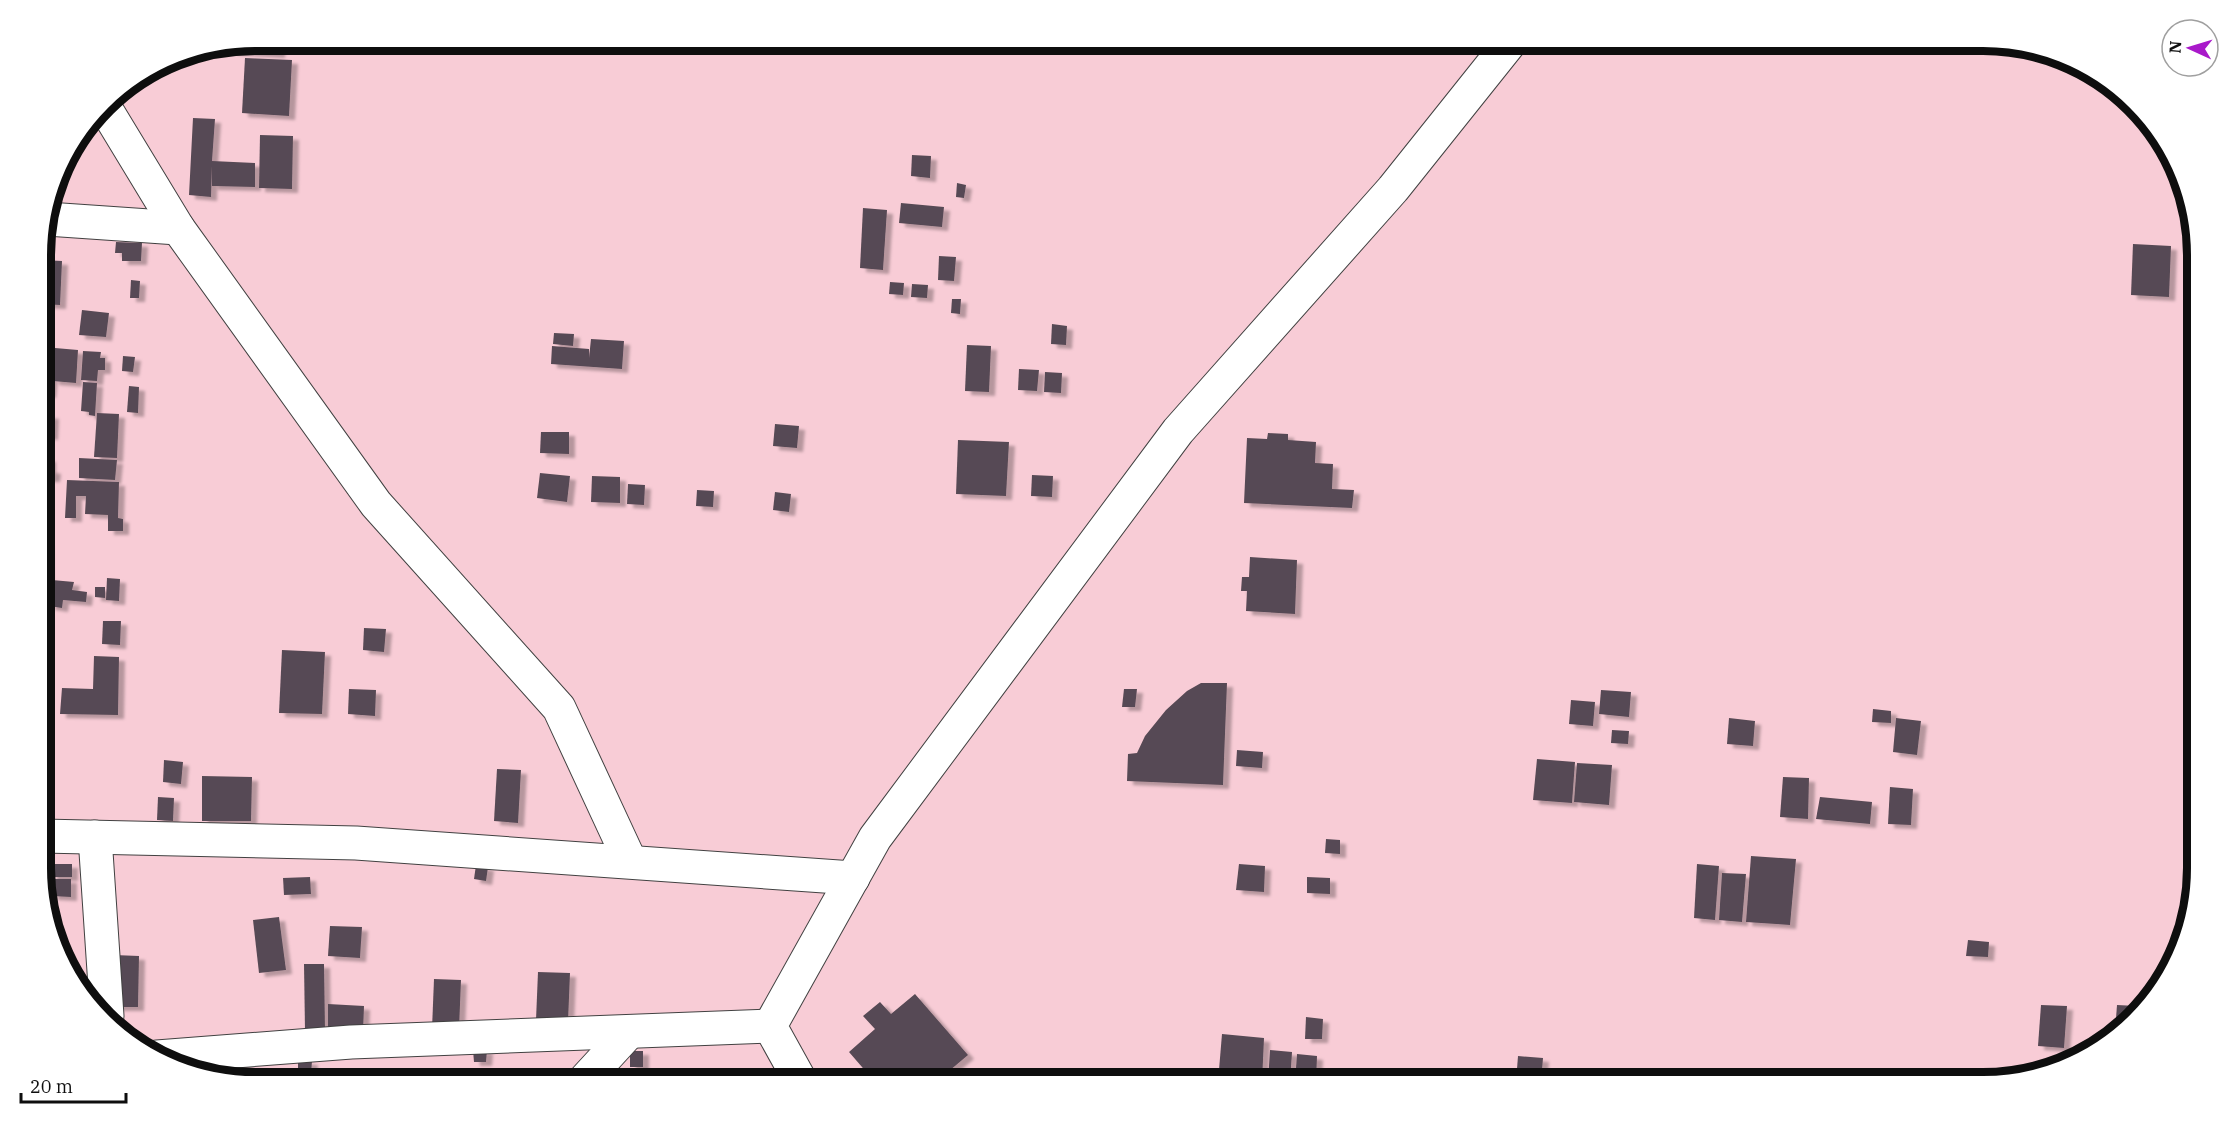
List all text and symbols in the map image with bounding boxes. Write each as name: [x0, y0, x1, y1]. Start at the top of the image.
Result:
north arrow: [2160, 18, 2220, 78]
text: N: [2165, 40, 2185, 54]
scale bar: [21, 1066, 126, 1104]
text: 20 m: [30, 1075, 73, 1098]

